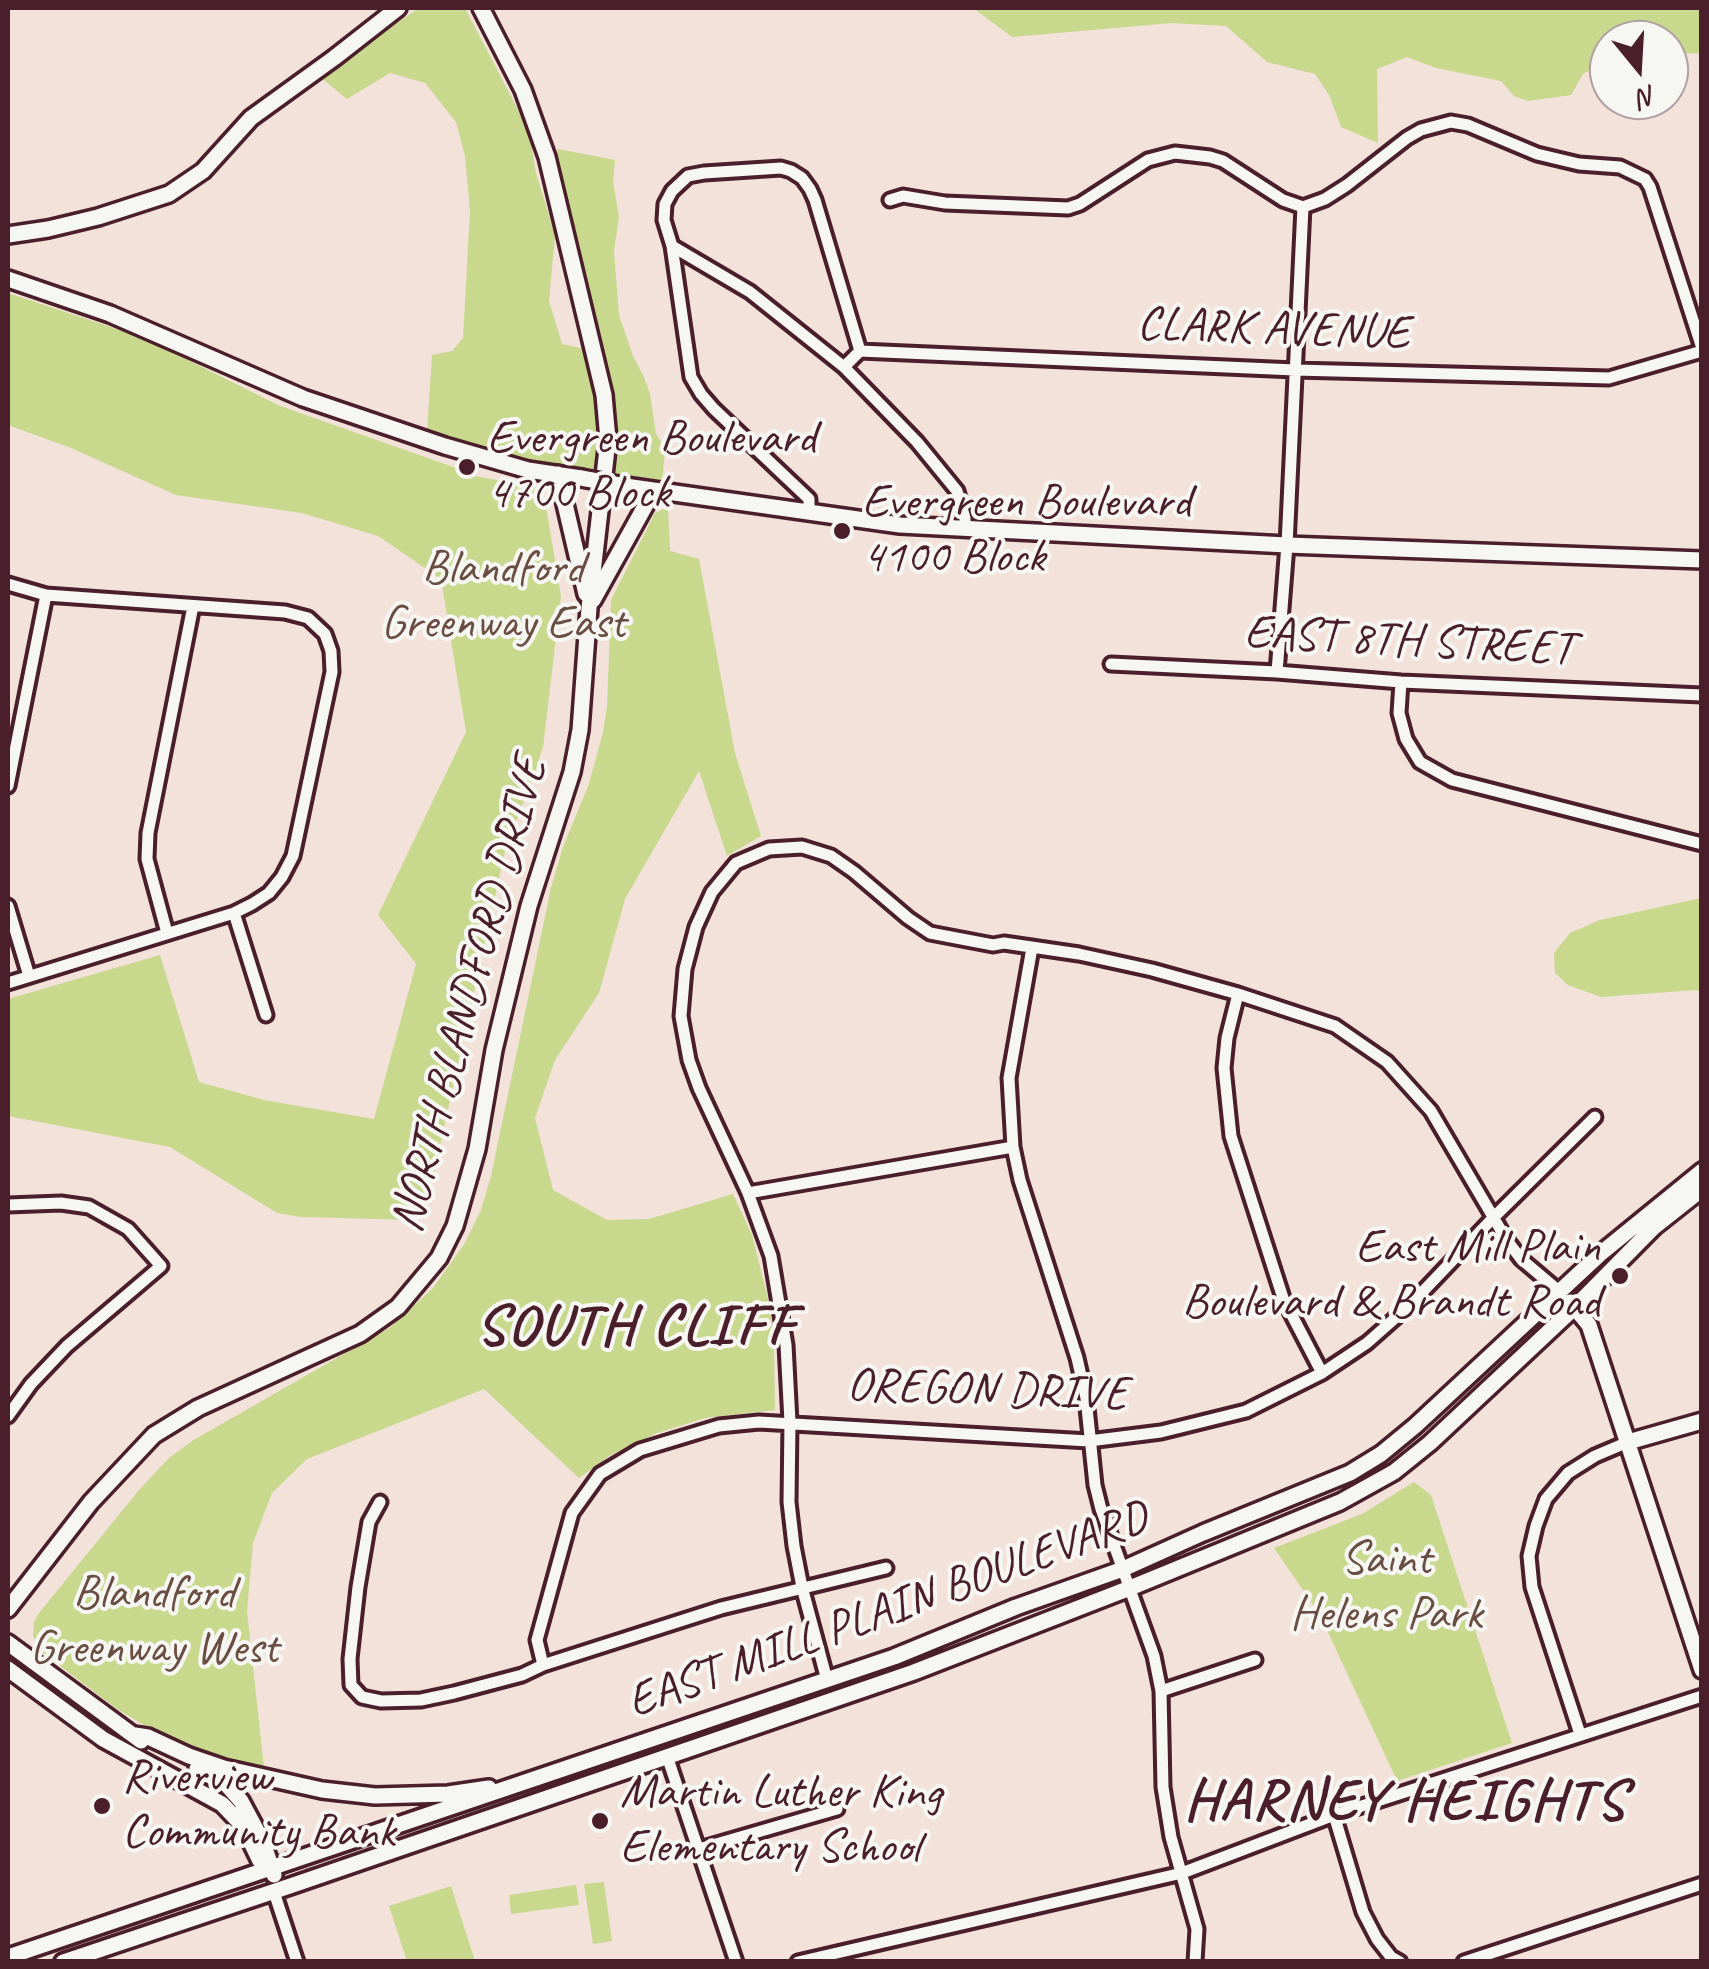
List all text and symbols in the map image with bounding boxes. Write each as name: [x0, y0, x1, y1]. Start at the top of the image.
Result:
north arrow: [1589, 20, 1689, 120]
text: N: [1634, 78, 1661, 116]
street label: CLARK AVENUE: [1136, 296, 1410, 364]
place label: Evergreen Boulevard 4700 Block: [487, 410, 816, 523]
marker: Evergreen Boulevard 4700 Block: [456, 456, 478, 478]
place label: Evergreen Boulevard 4100 Block: [862, 474, 1191, 587]
marker: Evergreen Boulevard 4100 Block: [831, 520, 853, 542]
park label: Blandford Greenway East: [381, 540, 625, 653]
street label: EAST 8TH STREET: [1243, 605, 1575, 679]
street label: NORTH BLANDFORD DRIVE: [379, 752, 561, 1238]
place label: East Mill Plain Boulevard & Brandt Road: [1182, 1219, 1600, 1332]
marker: East Mill Plain Boulevard & Brandt Road: [1609, 1265, 1631, 1287]
district label: SOUTH CLIFF: [476, 1293, 796, 1363]
street label: OREGON DRIVE: [846, 1357, 1128, 1425]
street label: EAST MILL PLAIN BOULEVARD: [620, 1490, 1156, 1732]
park label: Saint Helens Park: [1290, 1531, 1482, 1644]
park label: Blandford Greenway West: [30, 1565, 278, 1678]
place label: Riverview Community Bank: [122, 1749, 395, 1862]
place label: Martin Luther King Elementary School: [620, 1764, 941, 1877]
district label: HARNEY HEIGHTS: [1186, 1768, 1624, 1838]
marker: Riverview Community Bank: [91, 1795, 113, 1817]
marker: Martin Luther King Elementary School: [589, 1810, 611, 1832]

